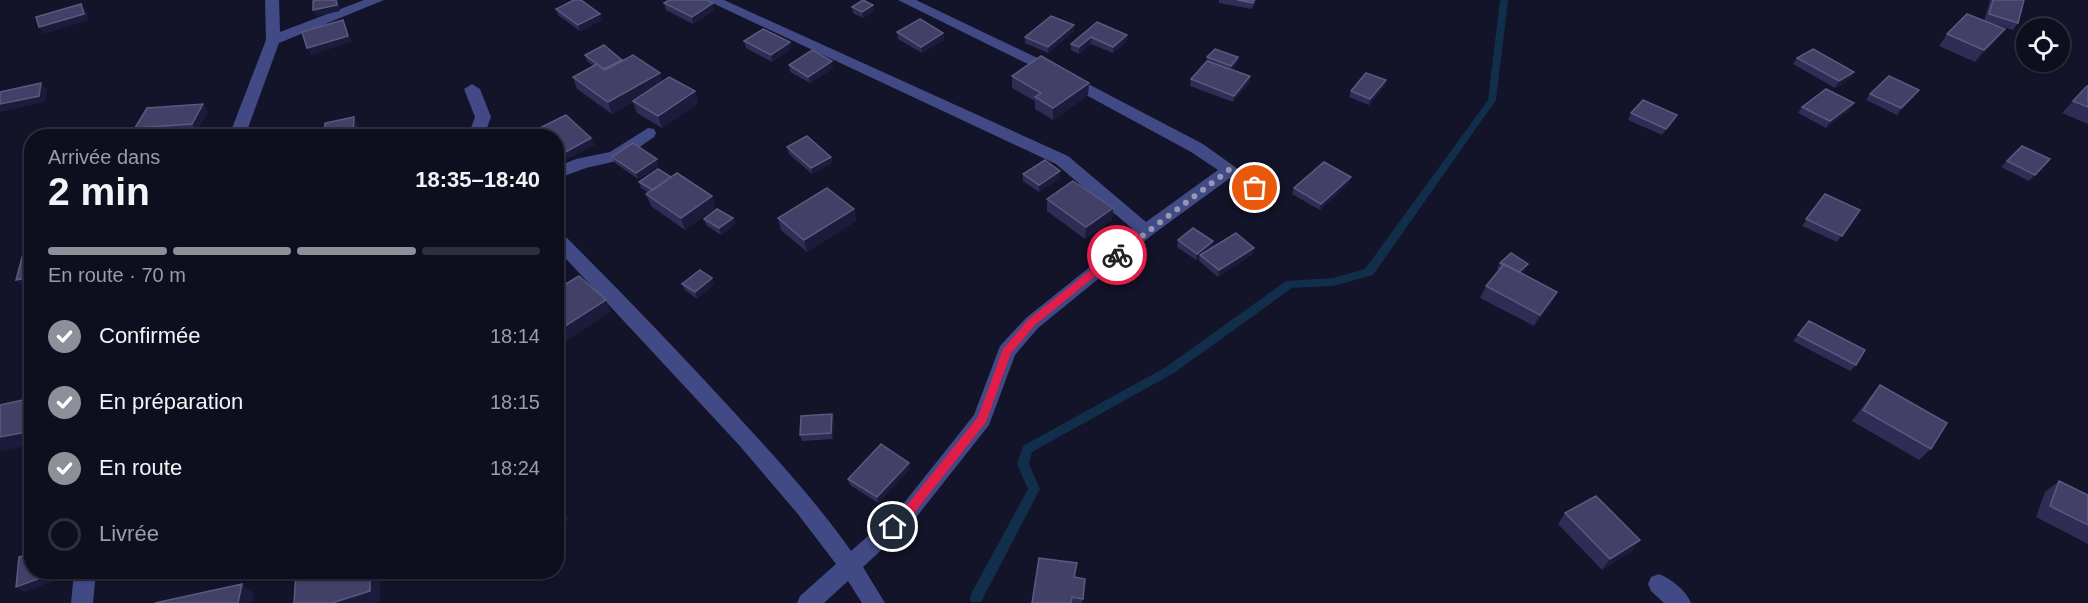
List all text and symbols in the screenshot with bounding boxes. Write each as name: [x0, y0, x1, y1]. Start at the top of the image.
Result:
map controls: [2016, 18, 2070, 72]
button: locate: [2016, 18, 2070, 72]
text: Arrivée dans: [48, 146, 160, 168]
pin: [1229, 162, 1280, 213]
text: 18:35–18:40: [415, 167, 540, 192]
text: 2 min: [48, 170, 150, 213]
icon: bag: [1238, 171, 1271, 204]
courier: [1087, 225, 1147, 285]
icon: bike: [1101, 239, 1134, 272]
text: En route · 70 m: [48, 264, 186, 286]
icon: check: [48, 320, 81, 353]
text: Confirmée: [99, 323, 200, 348]
text: 18:14: [490, 325, 540, 347]
icon: check: [48, 386, 81, 419]
text: En préparation: [99, 389, 243, 414]
text: 18:15: [490, 391, 540, 413]
icon: check: [48, 452, 81, 485]
text: En route: [99, 455, 182, 480]
text: 18:24: [490, 457, 540, 479]
pin: [867, 501, 918, 552]
icon: home: [876, 510, 909, 543]
text: Livrée: [99, 521, 159, 546]

